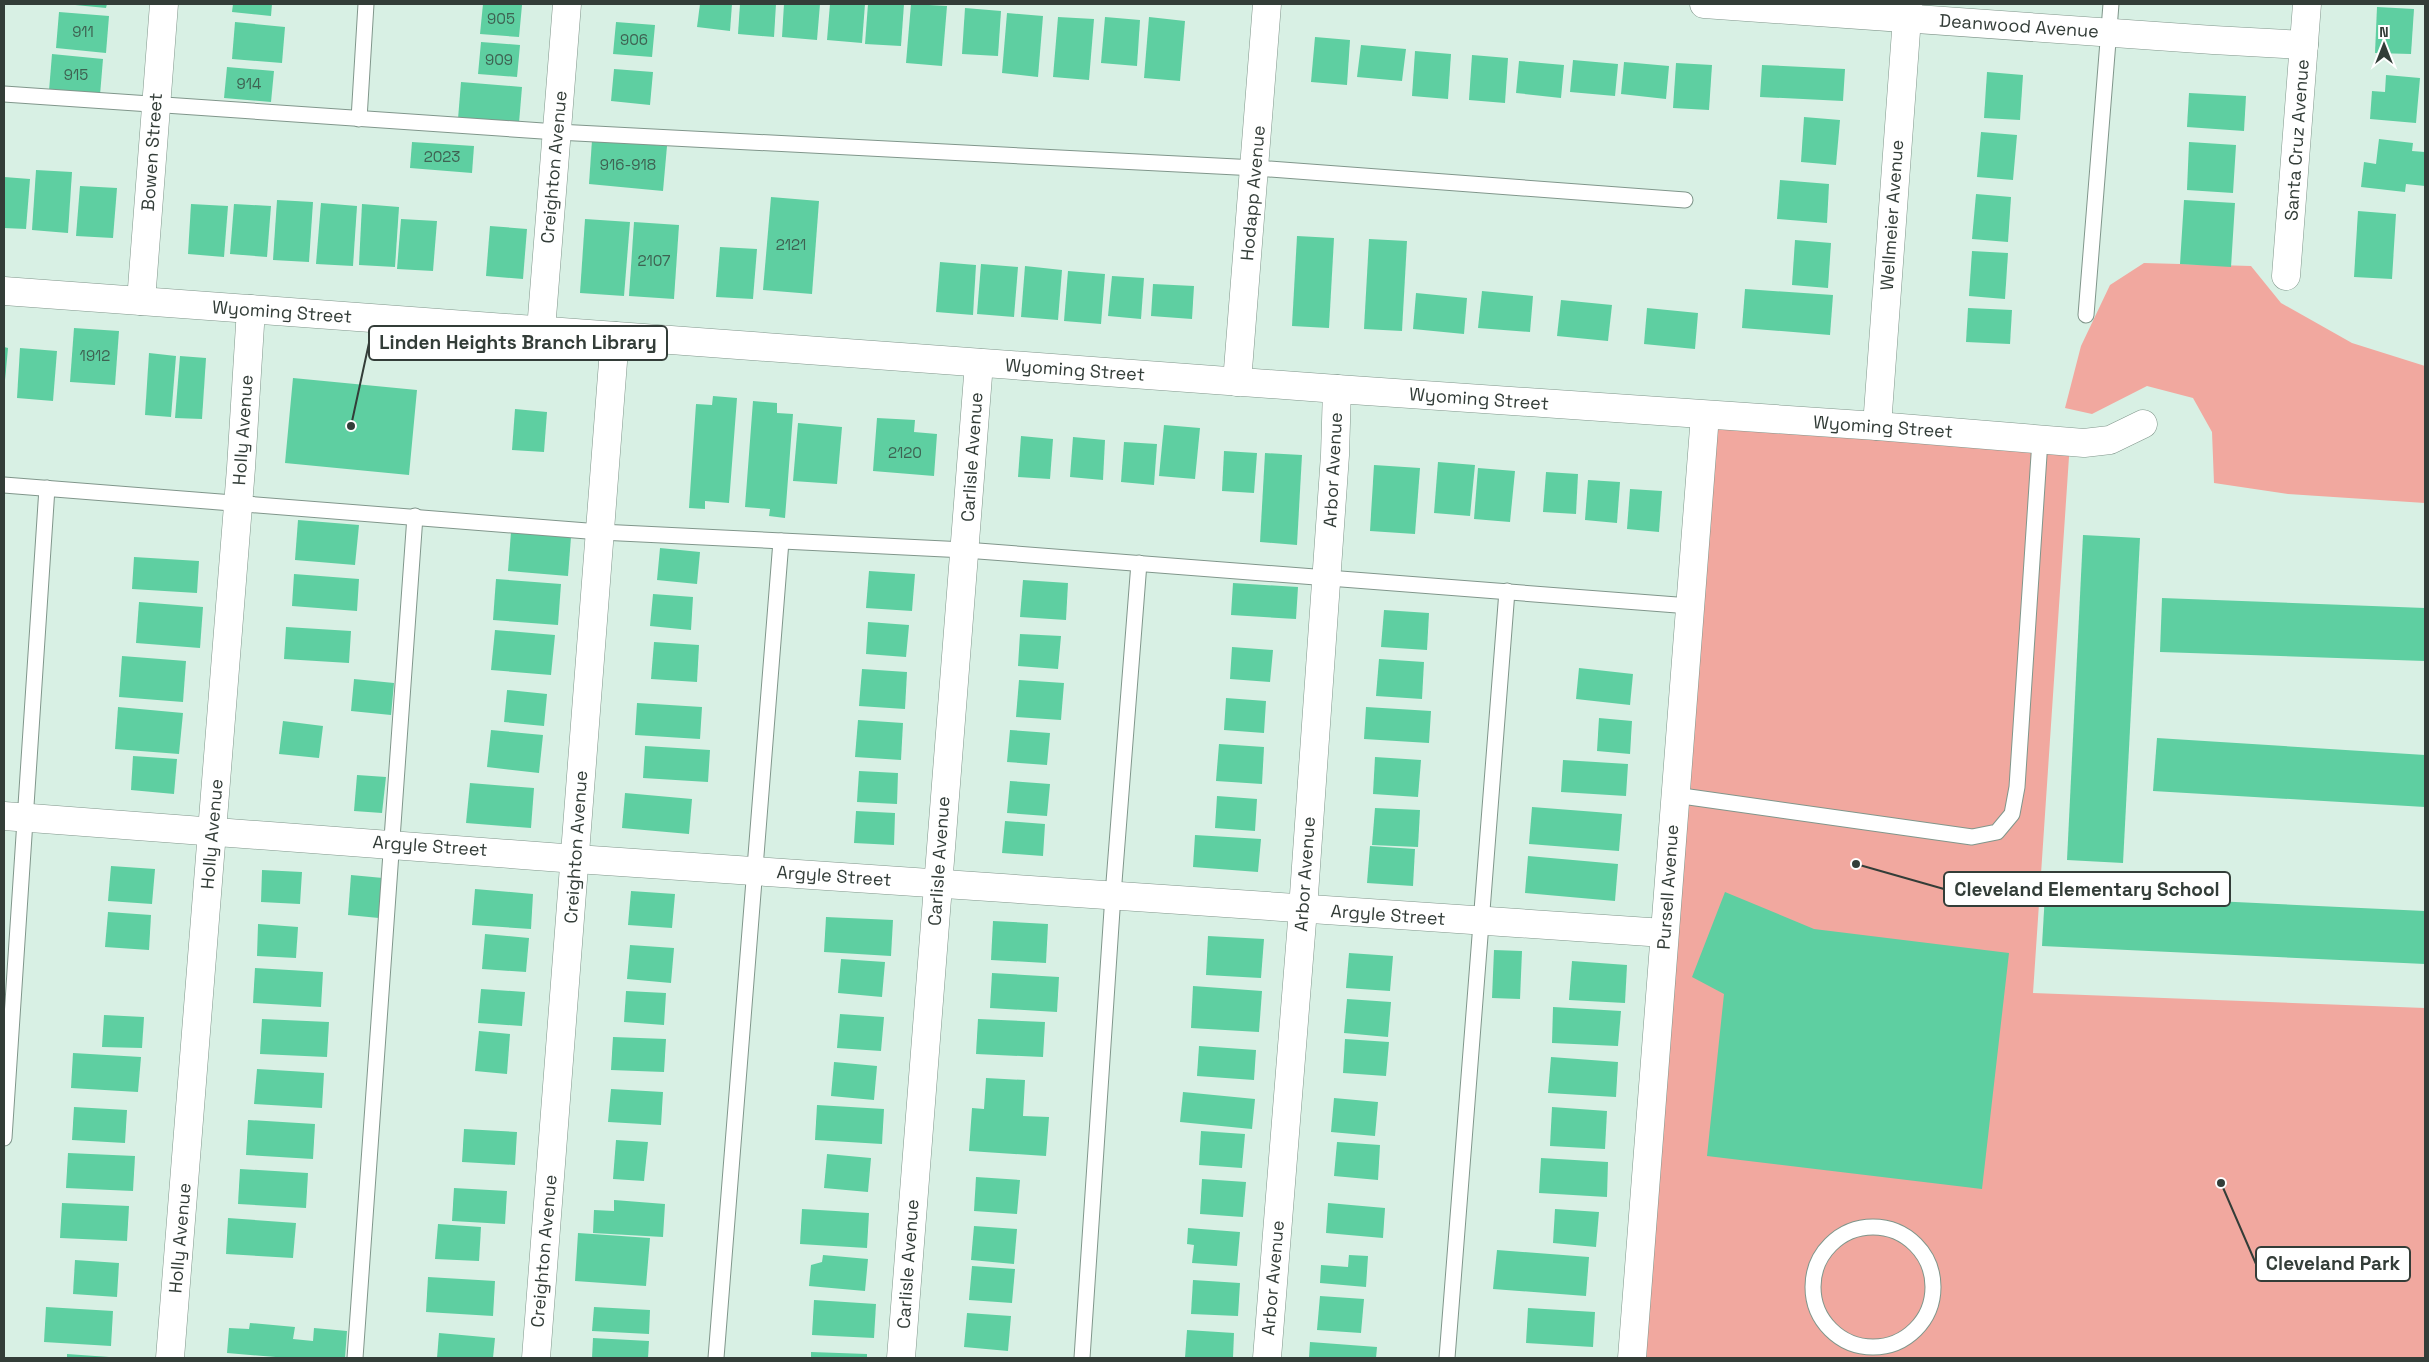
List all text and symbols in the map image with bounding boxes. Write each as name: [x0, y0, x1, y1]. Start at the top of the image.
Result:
street label: Deanwood Avenue: [1938, 8, 2100, 43]
house number: 905: [487, 9, 515, 28]
north arrow: [2359, 20, 2409, 70]
house number: 911: [72, 22, 94, 41]
text: N: [2379, 23, 2389, 41]
house number: 906: [620, 30, 648, 49]
house number: 909: [485, 50, 513, 69]
street label: Santa Cruz Avenue: [2279, 58, 2314, 222]
house number: 915: [64, 65, 88, 84]
house number: 914: [237, 74, 261, 93]
street label: Creighton Avenue: [535, 89, 572, 244]
street label: Bowen Street: [136, 92, 167, 212]
street label: Hodapp Avenue: [1235, 124, 1270, 262]
street label: Wellmeier Avenue: [1875, 139, 1908, 291]
house number: 2023: [424, 147, 460, 166]
house number: 916-918: [600, 155, 656, 174]
house number: 2121: [776, 235, 806, 254]
house number: 2107: [637, 251, 671, 270]
street label: Wyoming Street: [211, 295, 353, 328]
callout: Linden Heights Branch Library: [369, 326, 667, 360]
text: Linden Heights Branch Library: [379, 330, 657, 355]
house number: 1912: [80, 346, 110, 365]
street label: Wyoming Street: [1004, 353, 1146, 386]
street label: Holly Avenue: [227, 374, 258, 486]
street label: Wyoming Street: [1408, 382, 1550, 415]
street label: Carlisle Avenue: [955, 391, 988, 523]
street label: Wyoming Street: [1812, 410, 1954, 443]
street label: Arbor Avenue: [1318, 412, 1347, 528]
house number: 2120: [888, 443, 922, 462]
street label: Creighton Avenue: [559, 770, 592, 924]
street label: Holly Avenue: [195, 778, 228, 890]
street label: Carlisle Avenue: [922, 795, 955, 927]
street label: Arbor Avenue: [1289, 816, 1320, 932]
street label: Pursell Avenue: [1652, 824, 1683, 950]
street label: Argyle Street: [372, 830, 488, 861]
street label: Argyle Street: [776, 860, 892, 891]
callout: Cleveland Elementary School: [1944, 872, 2230, 906]
text: Cleveland Elementary School: [1954, 877, 2220, 902]
street label: Argyle Street: [1330, 899, 1446, 930]
street label: Creighton Avenue: [525, 1173, 562, 1328]
street label: Holly Avenue: [163, 1182, 196, 1294]
street label: Carlisle Avenue: [891, 1198, 924, 1330]
street label: Arbor Avenue: [1256, 1219, 1289, 1337]
callout: Cleveland Park: [2256, 1247, 2410, 1281]
text: Cleveland Park: [2266, 1251, 2400, 1276]

